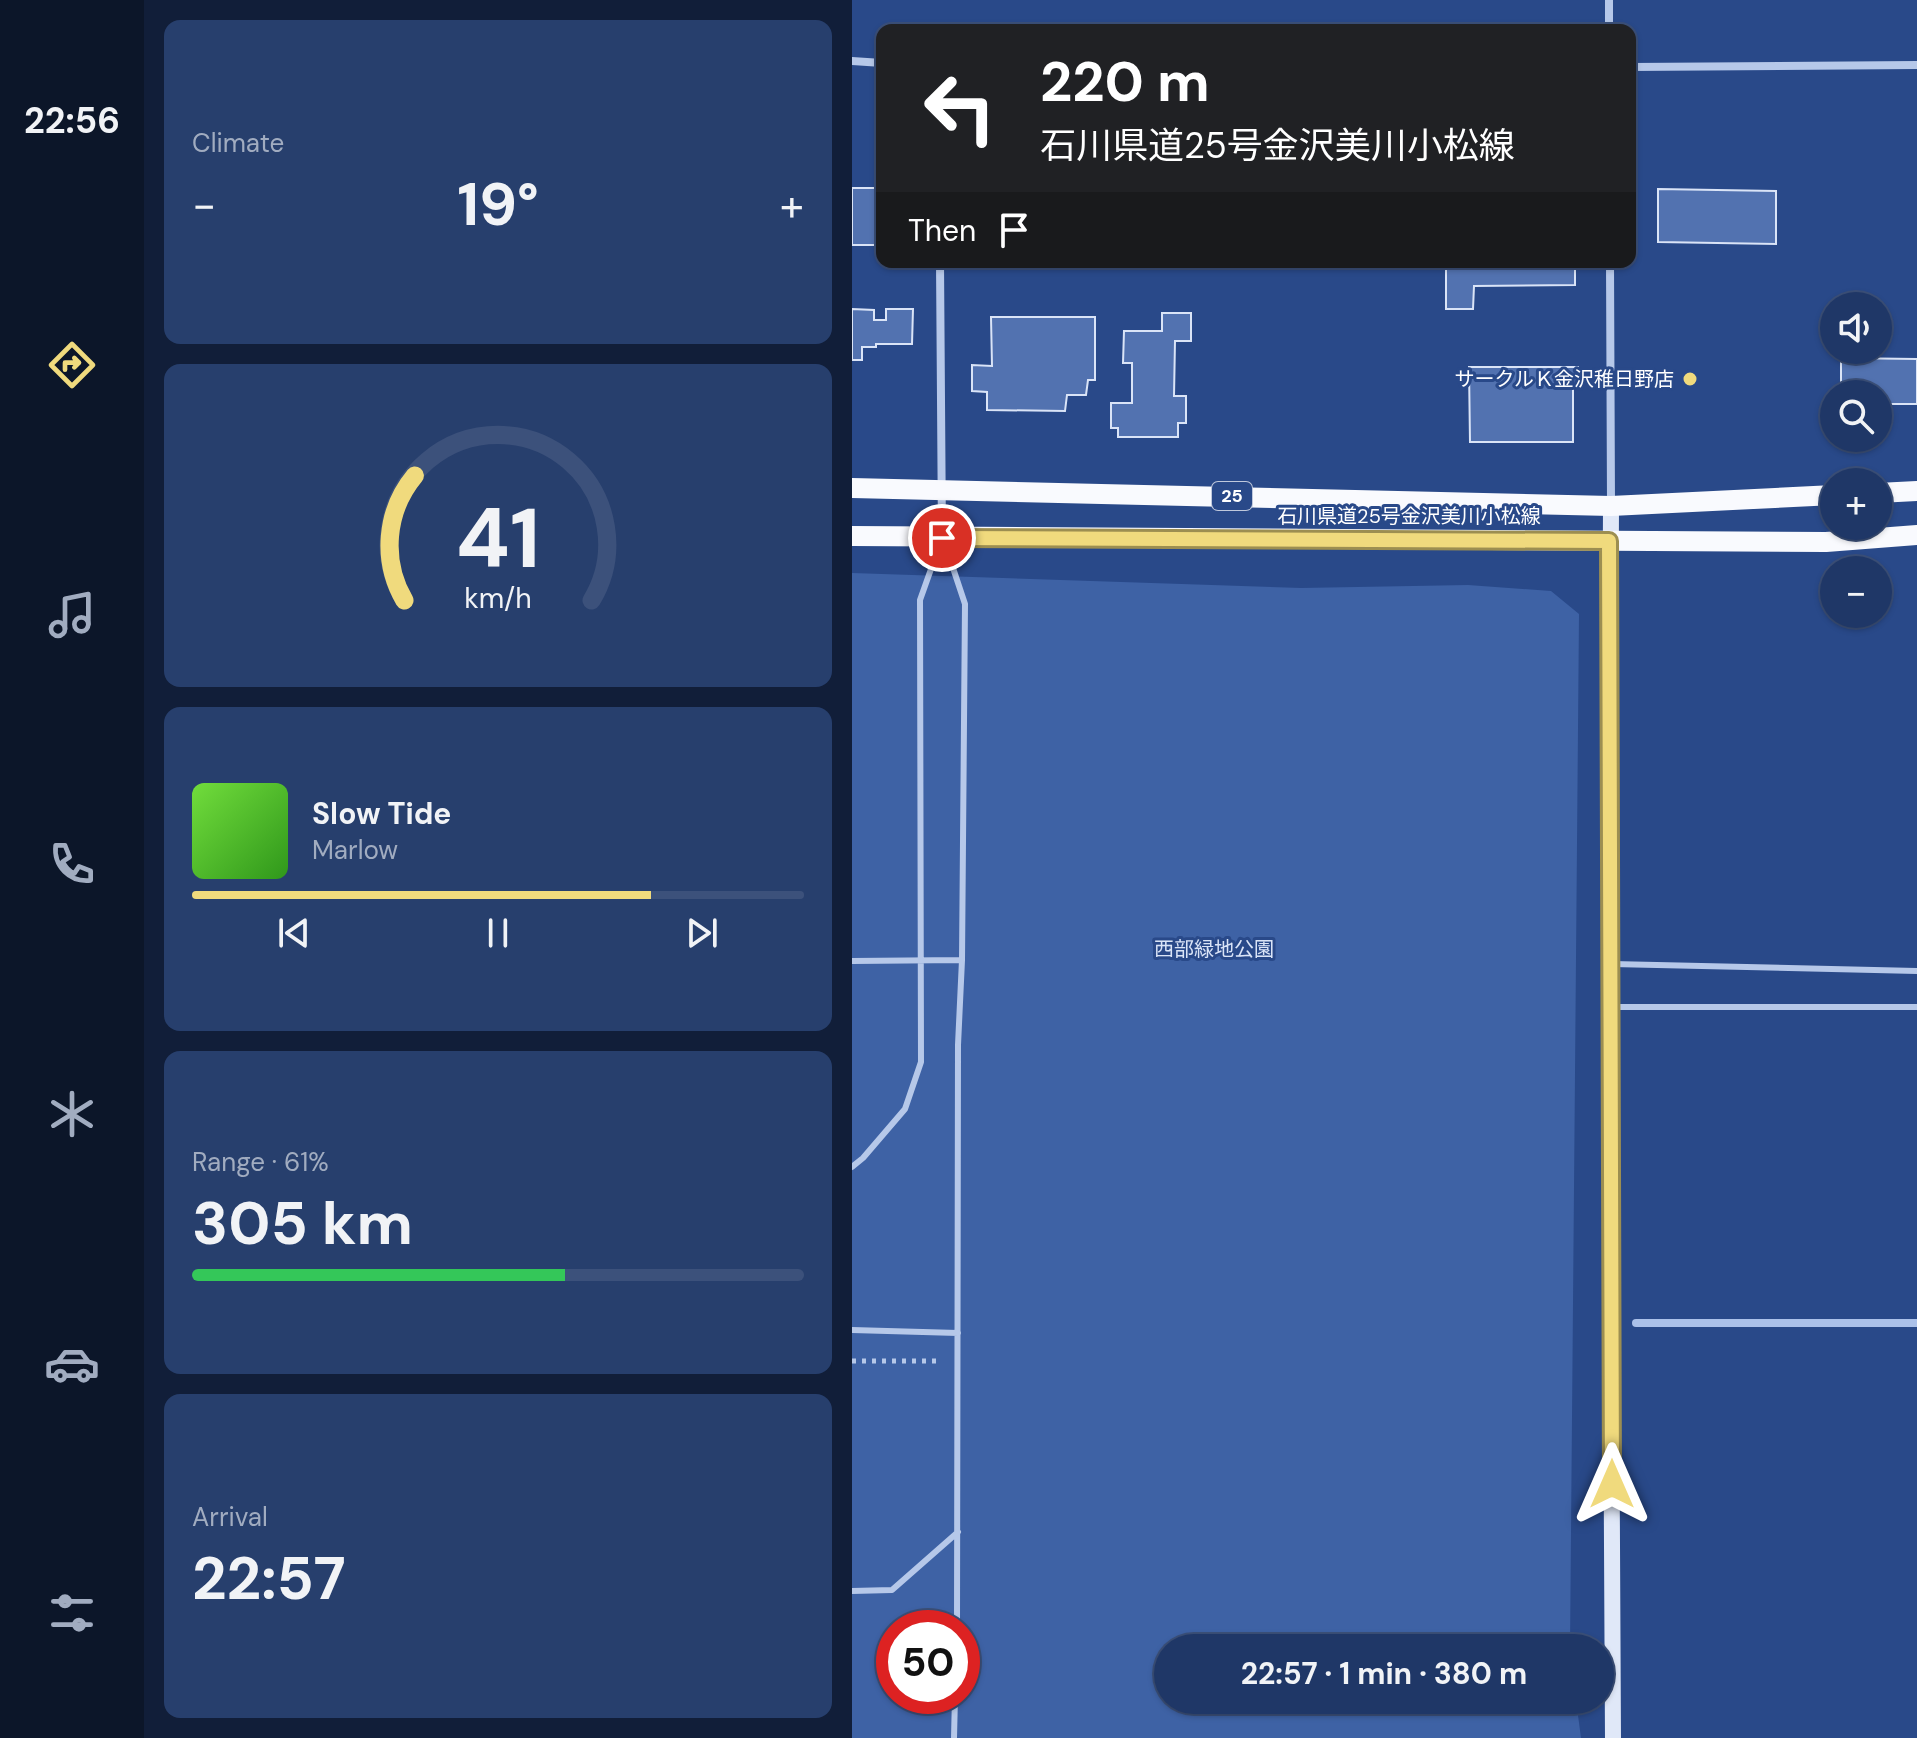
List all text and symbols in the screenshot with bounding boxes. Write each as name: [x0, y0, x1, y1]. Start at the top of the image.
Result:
text: 220 m: [1040, 45, 1210, 118]
icon: left: [908, 56, 1012, 160]
text: 22:56: [24, 97, 120, 144]
text: 石川県道25号金沢美川小松線: [1040, 122, 1515, 169]
text: Climate: [192, 126, 284, 160]
text: 19°: [457, 165, 539, 244]
text: −: [192, 176, 216, 234]
text: +: [780, 176, 804, 234]
icon: arrive: [992, 208, 1036, 252]
text: Then: [908, 211, 976, 250]
map controls: [1820, 292, 1892, 628]
button: sound: [1820, 292, 1892, 364]
icon: directions: [44, 337, 100, 393]
place label: サークルＫ金沢稚日野店: [1455, 366, 1674, 392]
marker: サークルＫ金沢稚日野店: [1681, 370, 1699, 388]
button: search: [1820, 380, 1892, 452]
button: +: [1820, 468, 1892, 540]
road number: 25: [1212, 482, 1252, 510]
text: 41: [456, 484, 540, 593]
street label: 石川県道25号金沢美川小松線: [1277, 503, 1541, 529]
pin: [908, 504, 976, 572]
icon: arrive: [920, 516, 964, 560]
button: −: [1820, 556, 1892, 628]
text: km/h: [464, 581, 532, 618]
icon: music: [44, 587, 100, 643]
text: Slow Tide: [312, 794, 451, 833]
text: Marlow: [312, 833, 398, 867]
icon: phone: [44, 836, 100, 892]
icon: previous: [272, 911, 316, 955]
icon: pause: [476, 911, 520, 955]
icon: next: [680, 911, 724, 955]
park label: 西部緑地公園: [1154, 936, 1274, 962]
icon: climate: [44, 1086, 100, 1142]
text: Range · 61%: [192, 1145, 329, 1179]
text: 305 km: [192, 1184, 413, 1263]
icon: car: [44, 1336, 100, 1392]
position arrow: [1570, 1442, 1654, 1526]
text: Arrival: [192, 1500, 268, 1534]
text: 22:57: [192, 1539, 346, 1618]
icon: filters: [44, 1585, 100, 1641]
speed limit sign: 50: [876, 1610, 980, 1714]
text: 22:57 · 1 min · 380 m: [1241, 1654, 1527, 1693]

